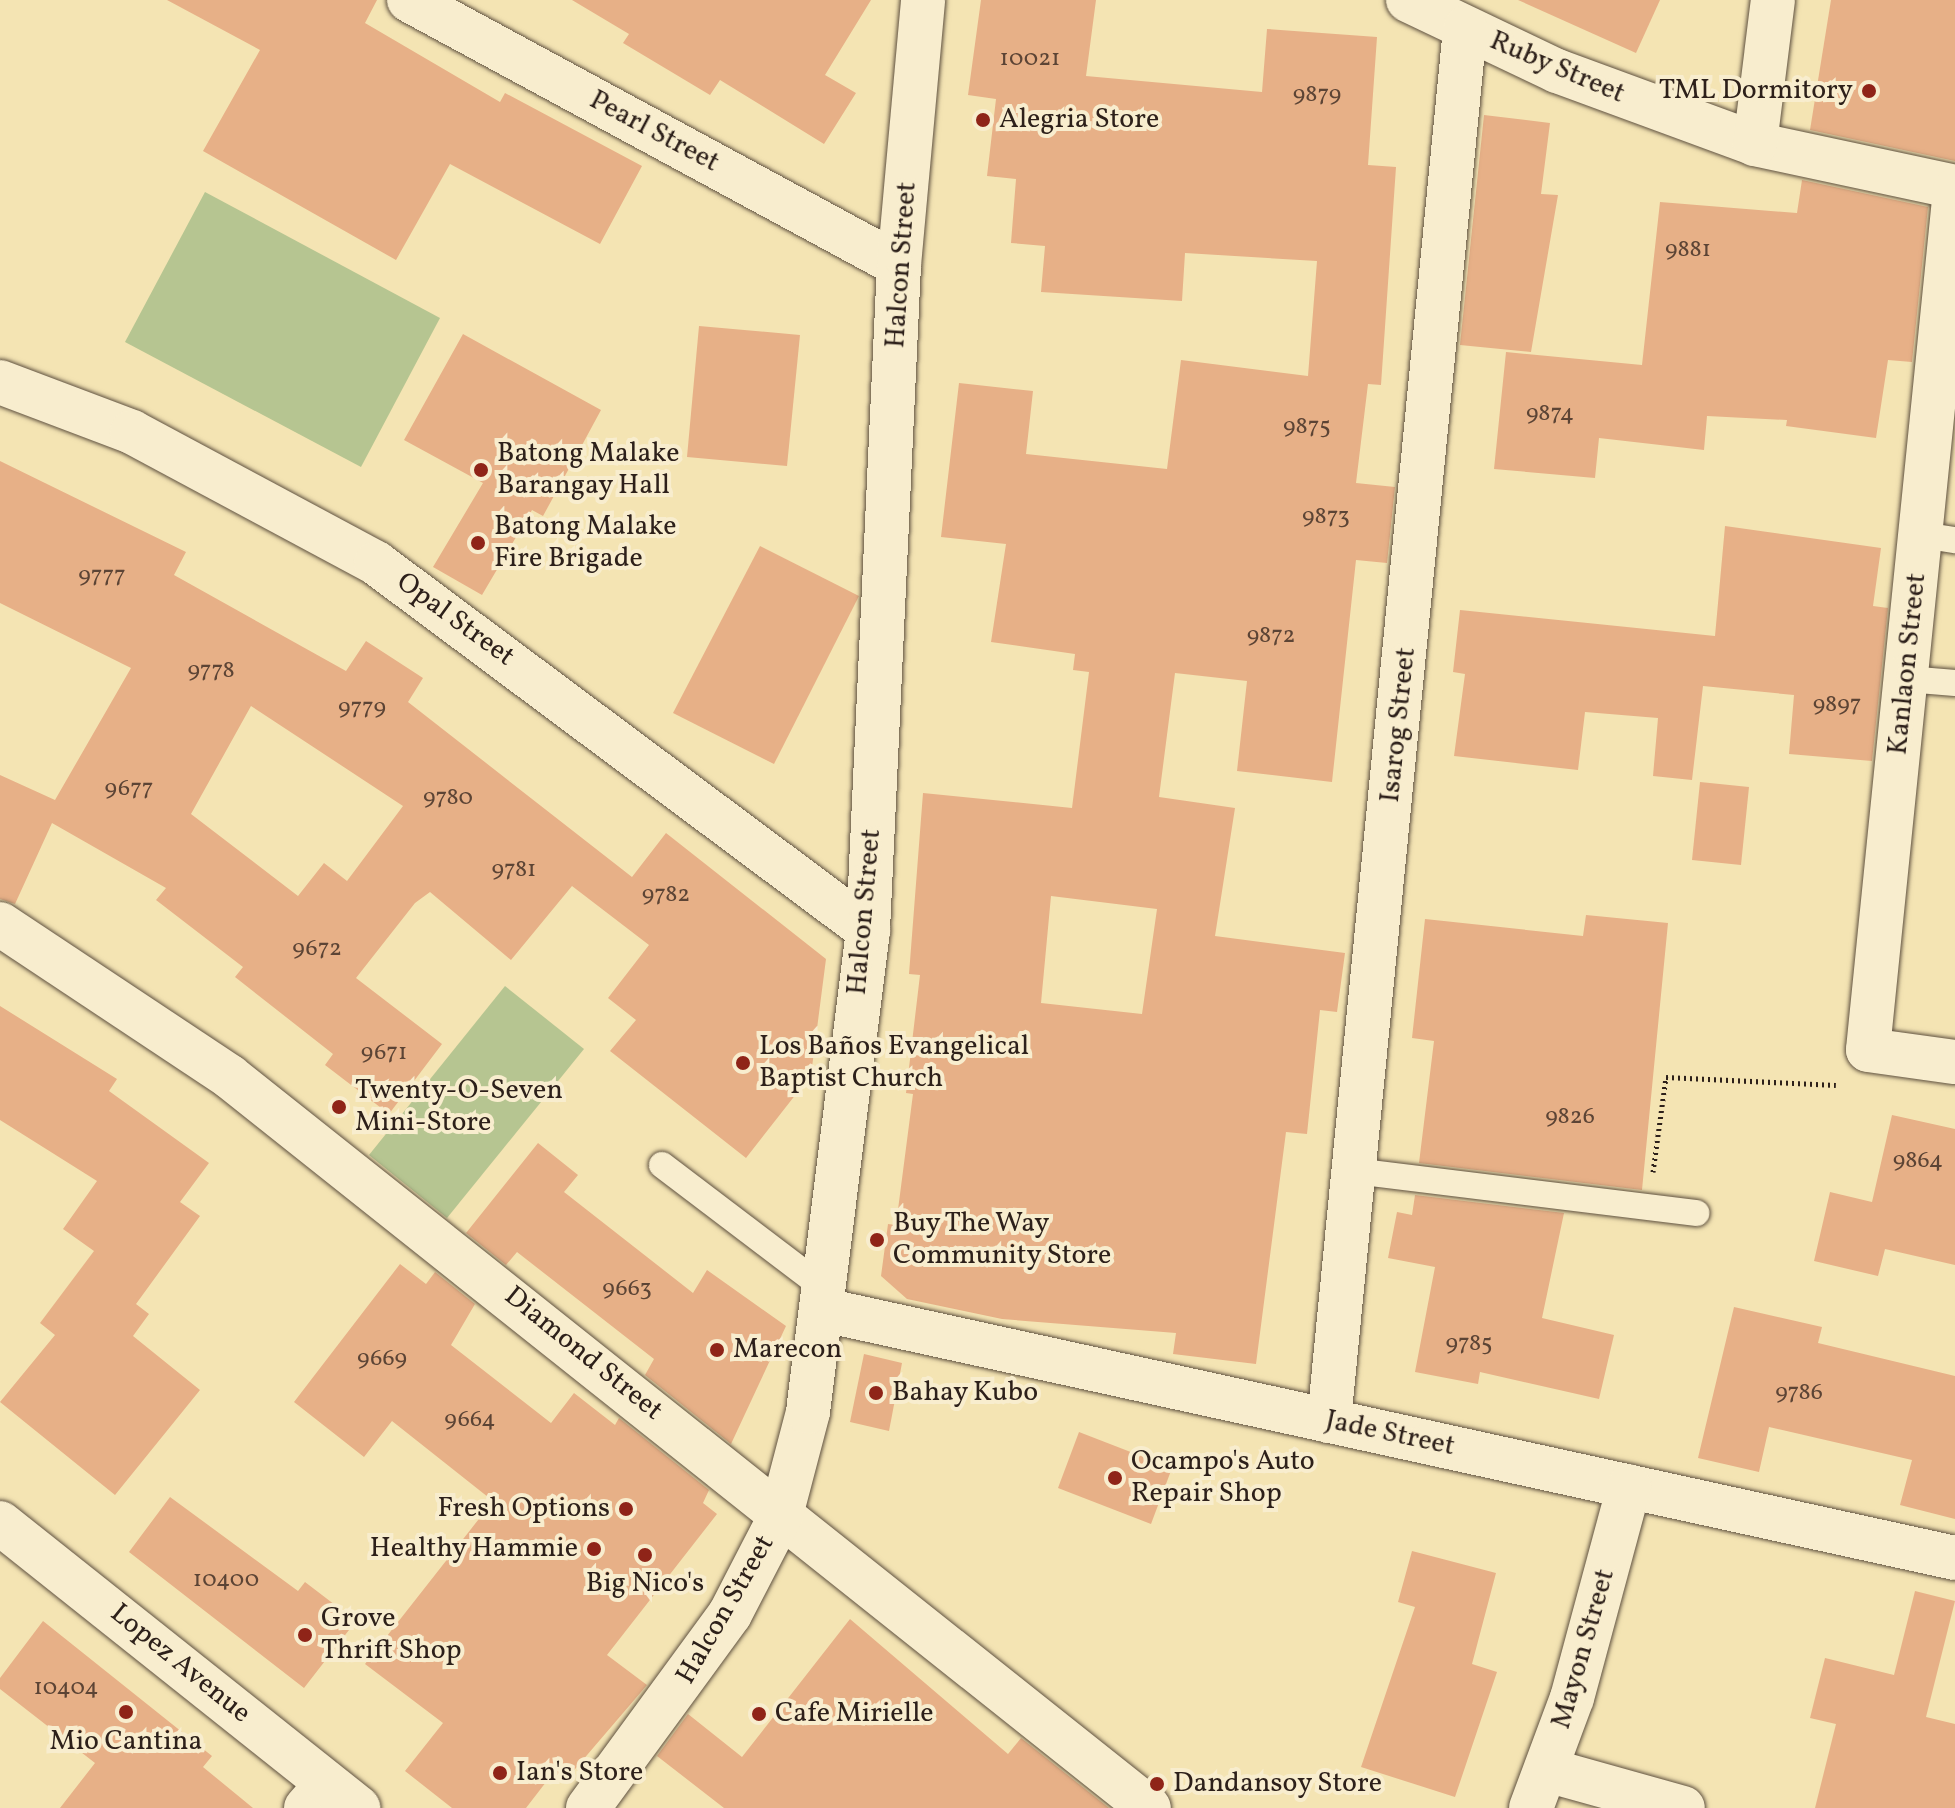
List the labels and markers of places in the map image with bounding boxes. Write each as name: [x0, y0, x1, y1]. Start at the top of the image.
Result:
place label: TML Dormitory: [1659, 74, 1853, 108]
marker: TML Dormitory: [1860, 82, 1878, 100]
place label: Alegria Store: [999, 103, 1159, 137]
marker: Alegria Store: [974, 111, 992, 129]
place label: Batong Malake Barangay Hall: [497, 437, 679, 503]
marker: Batong Malake Barangay Hall: [472, 461, 490, 479]
place label: Batong Malake Fire Brigade: [494, 510, 676, 576]
marker: Batong Malake Fire Brigade: [469, 534, 487, 552]
place label: Los Baños Evangelical Baptist Church: [759, 1030, 1029, 1096]
marker: Los Baños Evangelical Baptist Church: [734, 1054, 752, 1072]
place label: Twenty-O-Seven Mini-Store: [355, 1074, 563, 1140]
marker: Twenty-O-Seven Mini-Store: [330, 1098, 348, 1116]
place label: Buy The Way Community Store: [893, 1207, 1112, 1273]
marker: Buy The Way Community Store: [868, 1231, 886, 1249]
place label: Marecon: [733, 1333, 842, 1367]
marker: Marecon: [708, 1341, 726, 1359]
place label: Bahay Kubo: [892, 1376, 1039, 1410]
marker: Bahay Kubo: [867, 1384, 885, 1402]
place label: Ocampo's Auto Repair Shop: [1131, 1445, 1315, 1511]
marker: Ocampo's Auto Repair Shop: [1106, 1469, 1124, 1487]
place label: Fresh Options: [437, 1492, 610, 1526]
marker: Fresh Options: [617, 1500, 635, 1518]
place label: Healthy Hammie: [369, 1532, 578, 1566]
marker: Healthy Hammie: [585, 1540, 603, 1558]
marker: Big Nico's: [636, 1546, 654, 1564]
place label: Big Nico's: [586, 1567, 704, 1601]
place label: Grove Thrift Shop: [321, 1602, 462, 1668]
marker: Grove Thrift Shop: [296, 1626, 314, 1644]
place label: Cafe Mirielle: [775, 1697, 934, 1731]
marker: Mio Cantina: [117, 1703, 135, 1721]
marker: Cafe Mirielle: [750, 1705, 768, 1723]
place label: Mio Cantina: [50, 1725, 202, 1759]
place label: Ian's Store: [516, 1756, 643, 1790]
marker: Ian's Store: [491, 1764, 509, 1782]
place label: Dandansoy Store: [1173, 1767, 1383, 1801]
marker: Dandansoy Store: [1148, 1775, 1166, 1793]

